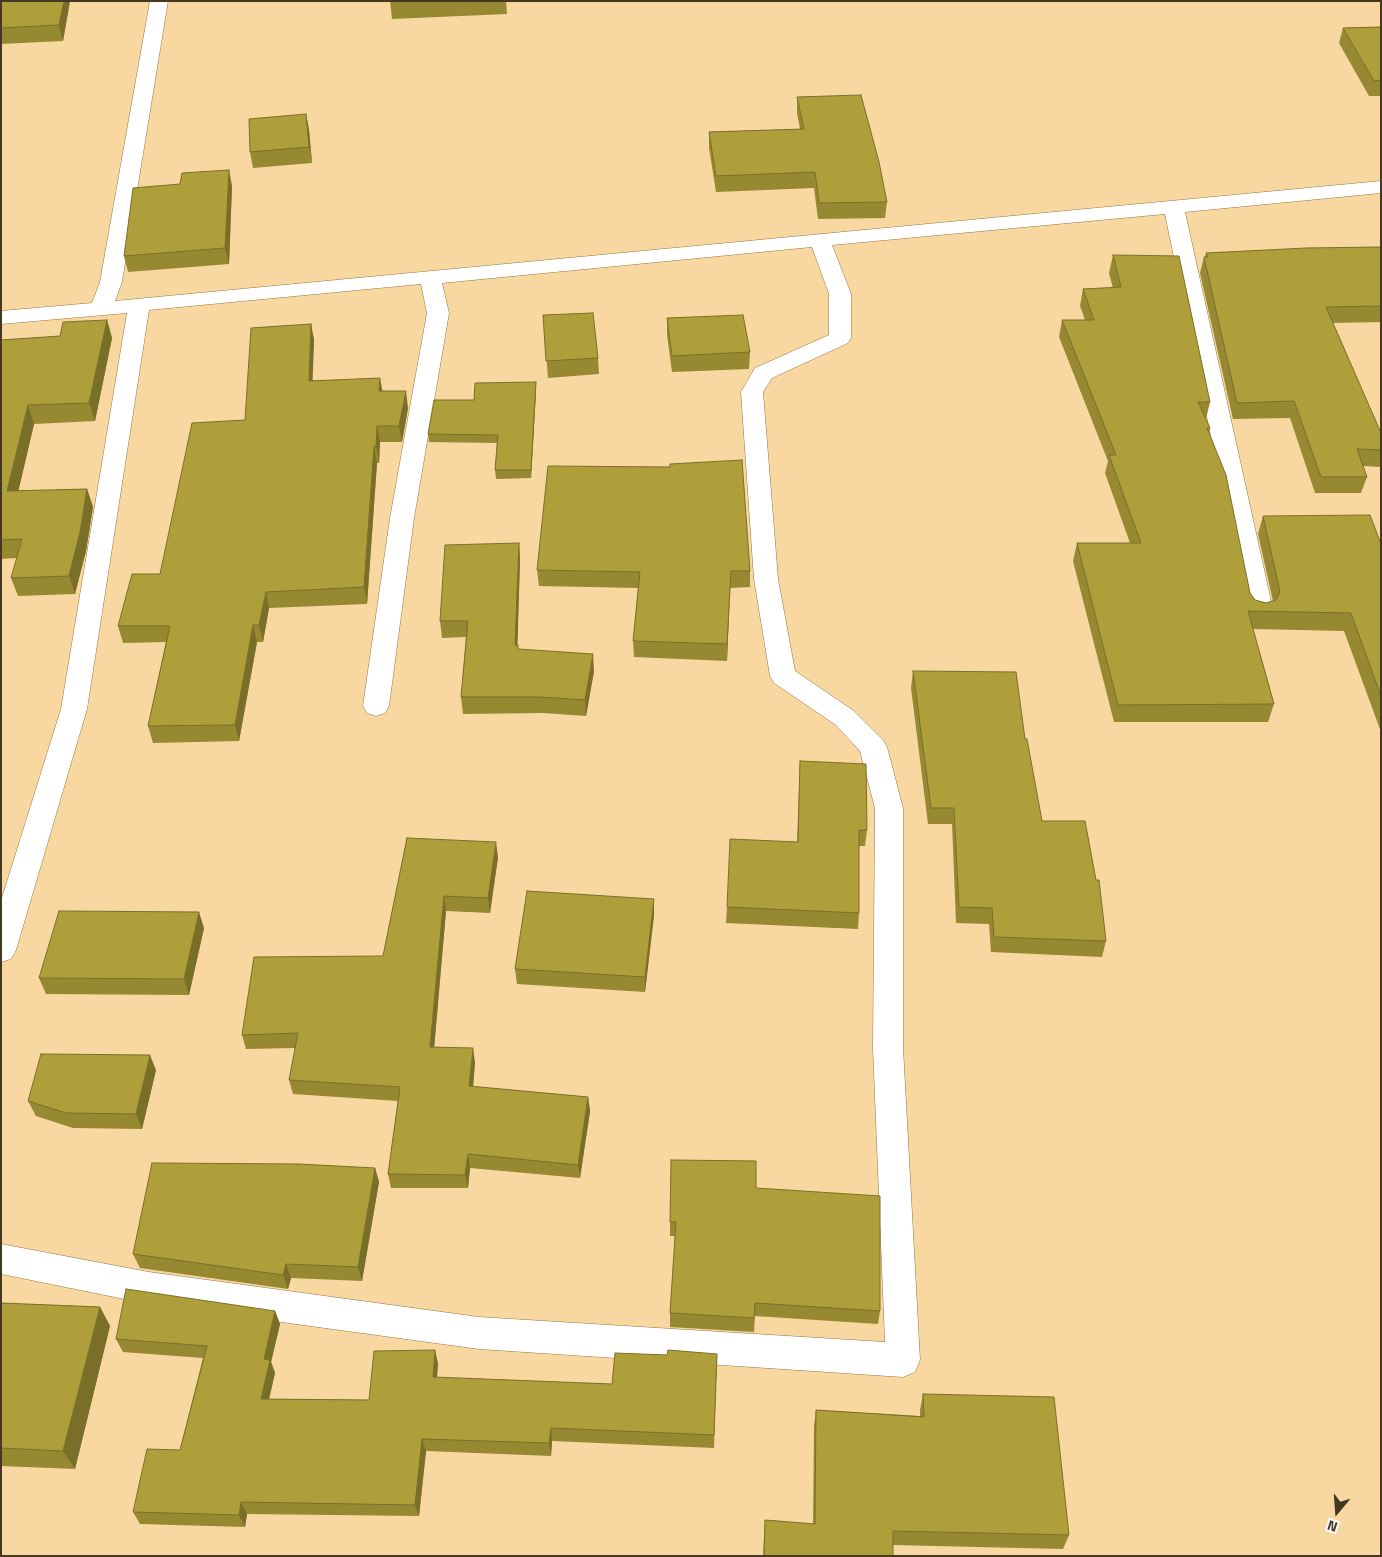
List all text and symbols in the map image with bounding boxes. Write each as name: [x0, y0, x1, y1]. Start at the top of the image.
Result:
north arrow: [1312, 1487, 1362, 1537]
text: N: [1324, 1515, 1340, 1538]

